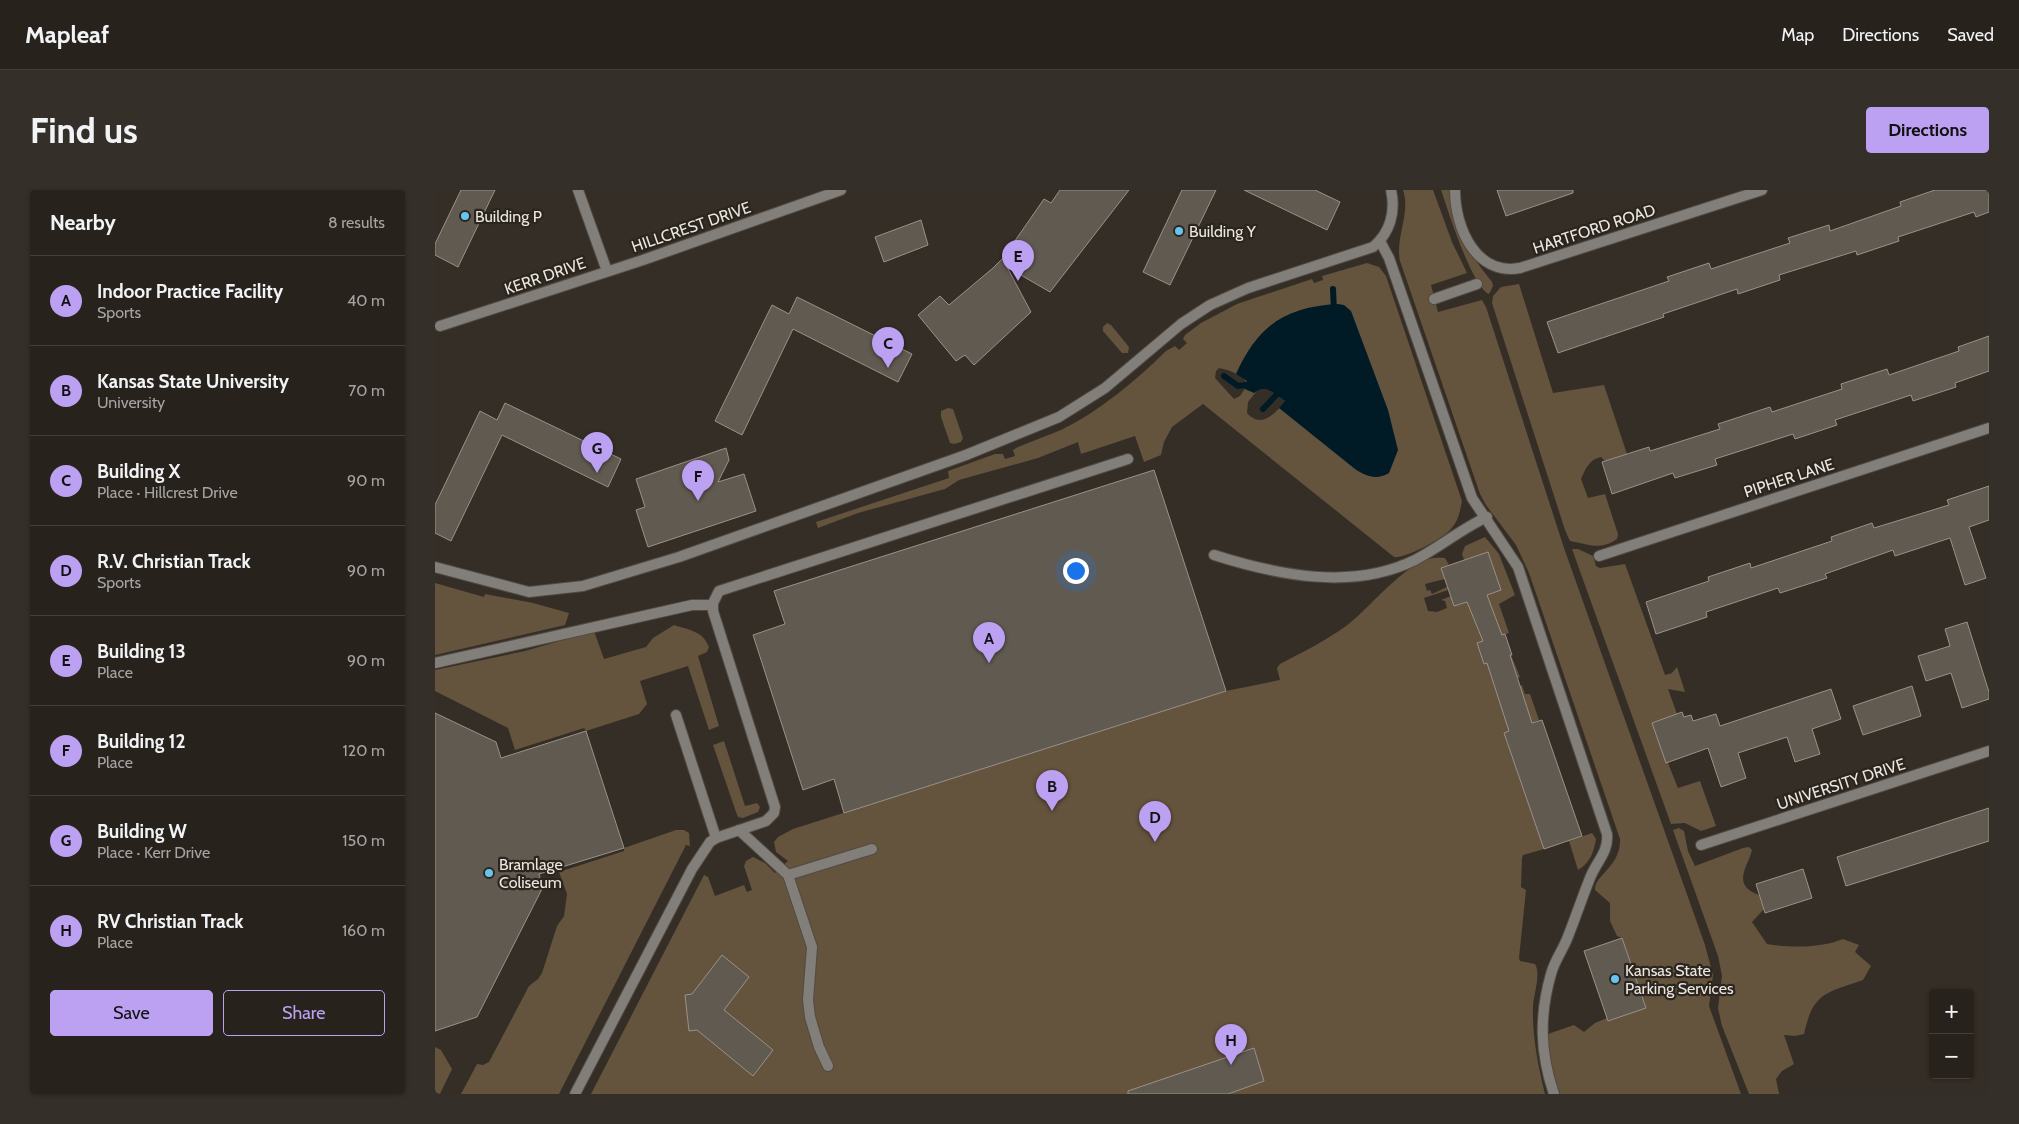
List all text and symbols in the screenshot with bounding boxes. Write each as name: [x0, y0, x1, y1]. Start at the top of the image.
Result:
text: Mapleaf: [25, 20, 109, 49]
text: Map: [1781, 24, 1814, 46]
text: Directions: [1842, 24, 1919, 46]
text: Saved: [1947, 24, 1994, 46]
button: Directions: [1866, 107, 1989, 153]
text: Find us: [30, 109, 138, 152]
street label: HILLCREST DRIVE: [629, 198, 753, 256]
street label: HARTFORD ROAD: [1530, 200, 1658, 258]
place label: Building P: [475, 207, 542, 226]
text: Nearby: [50, 210, 116, 235]
marker: Building P: [459, 210, 471, 222]
text: 8 results: [328, 213, 385, 232]
place label: Building Y: [1189, 222, 1257, 241]
marker: Building Y: [1173, 225, 1185, 237]
pin: E: [1002, 240, 1034, 281]
street label: KERR DRIVE: [502, 253, 588, 299]
text: Indoor Practice Facility: [97, 280, 283, 303]
text: A: [61, 291, 71, 310]
text: 40 m: [347, 291, 385, 310]
text: Sports: [97, 303, 141, 322]
pin: C: [872, 327, 904, 368]
text: Kansas State University: [97, 370, 289, 393]
text: B: [61, 381, 71, 400]
text: 70 m: [348, 381, 385, 400]
text: University: [97, 393, 165, 412]
pin: G: [581, 432, 613, 473]
street label: PIPHER LANE: [1741, 454, 1837, 502]
text: Building X: [97, 460, 180, 483]
pin: F: [682, 460, 714, 501]
text: C: [61, 471, 71, 490]
text: 90 m: [347, 471, 385, 490]
text: Place · Hillcrest Drive: [97, 483, 238, 502]
text: R.V. Christian Track: [97, 550, 251, 573]
your location: [1063, 558, 1089, 584]
text: D: [60, 561, 72, 580]
text: 90 m: [347, 561, 385, 580]
text: Sports: [97, 573, 141, 592]
pin: A: [973, 622, 1005, 663]
text: Building 13: [97, 640, 186, 663]
text: E: [61, 651, 71, 670]
text: 90 m: [347, 651, 385, 670]
text: Place: [97, 663, 133, 682]
text: Building 12: [97, 730, 185, 753]
text: F: [62, 741, 70, 760]
text: 120 m: [343, 741, 385, 760]
text: Place: [97, 753, 133, 772]
street label: UNIVERSITY DRIVE: [1774, 754, 1908, 814]
pin: B: [1036, 770, 1068, 811]
pin: D: [1139, 801, 1171, 842]
text: Building W: [97, 820, 187, 843]
text: G: [61, 831, 71, 850]
text: 150 m: [342, 831, 385, 850]
text: Place · Kerr Drive: [97, 843, 210, 862]
place label: Bramlage Coliseum: [499, 855, 563, 892]
marker: Bramlage Coliseum: [483, 867, 495, 879]
text: RV Christian Track: [97, 910, 244, 933]
text: H: [60, 921, 72, 940]
text: 160 m: [342, 921, 385, 940]
text: Place: [97, 933, 133, 952]
place label: Kansas State Parking Services: [1625, 961, 1734, 998]
marker: Kansas State Parking Services: [1609, 973, 1621, 985]
map controls: [1929, 989, 1974, 1079]
button: +: [1929, 989, 1974, 1034]
button: Save: [50, 990, 213, 1036]
button: Share: [223, 990, 385, 1036]
pin: H: [1215, 1024, 1247, 1065]
button: −: [1929, 1034, 1974, 1079]

